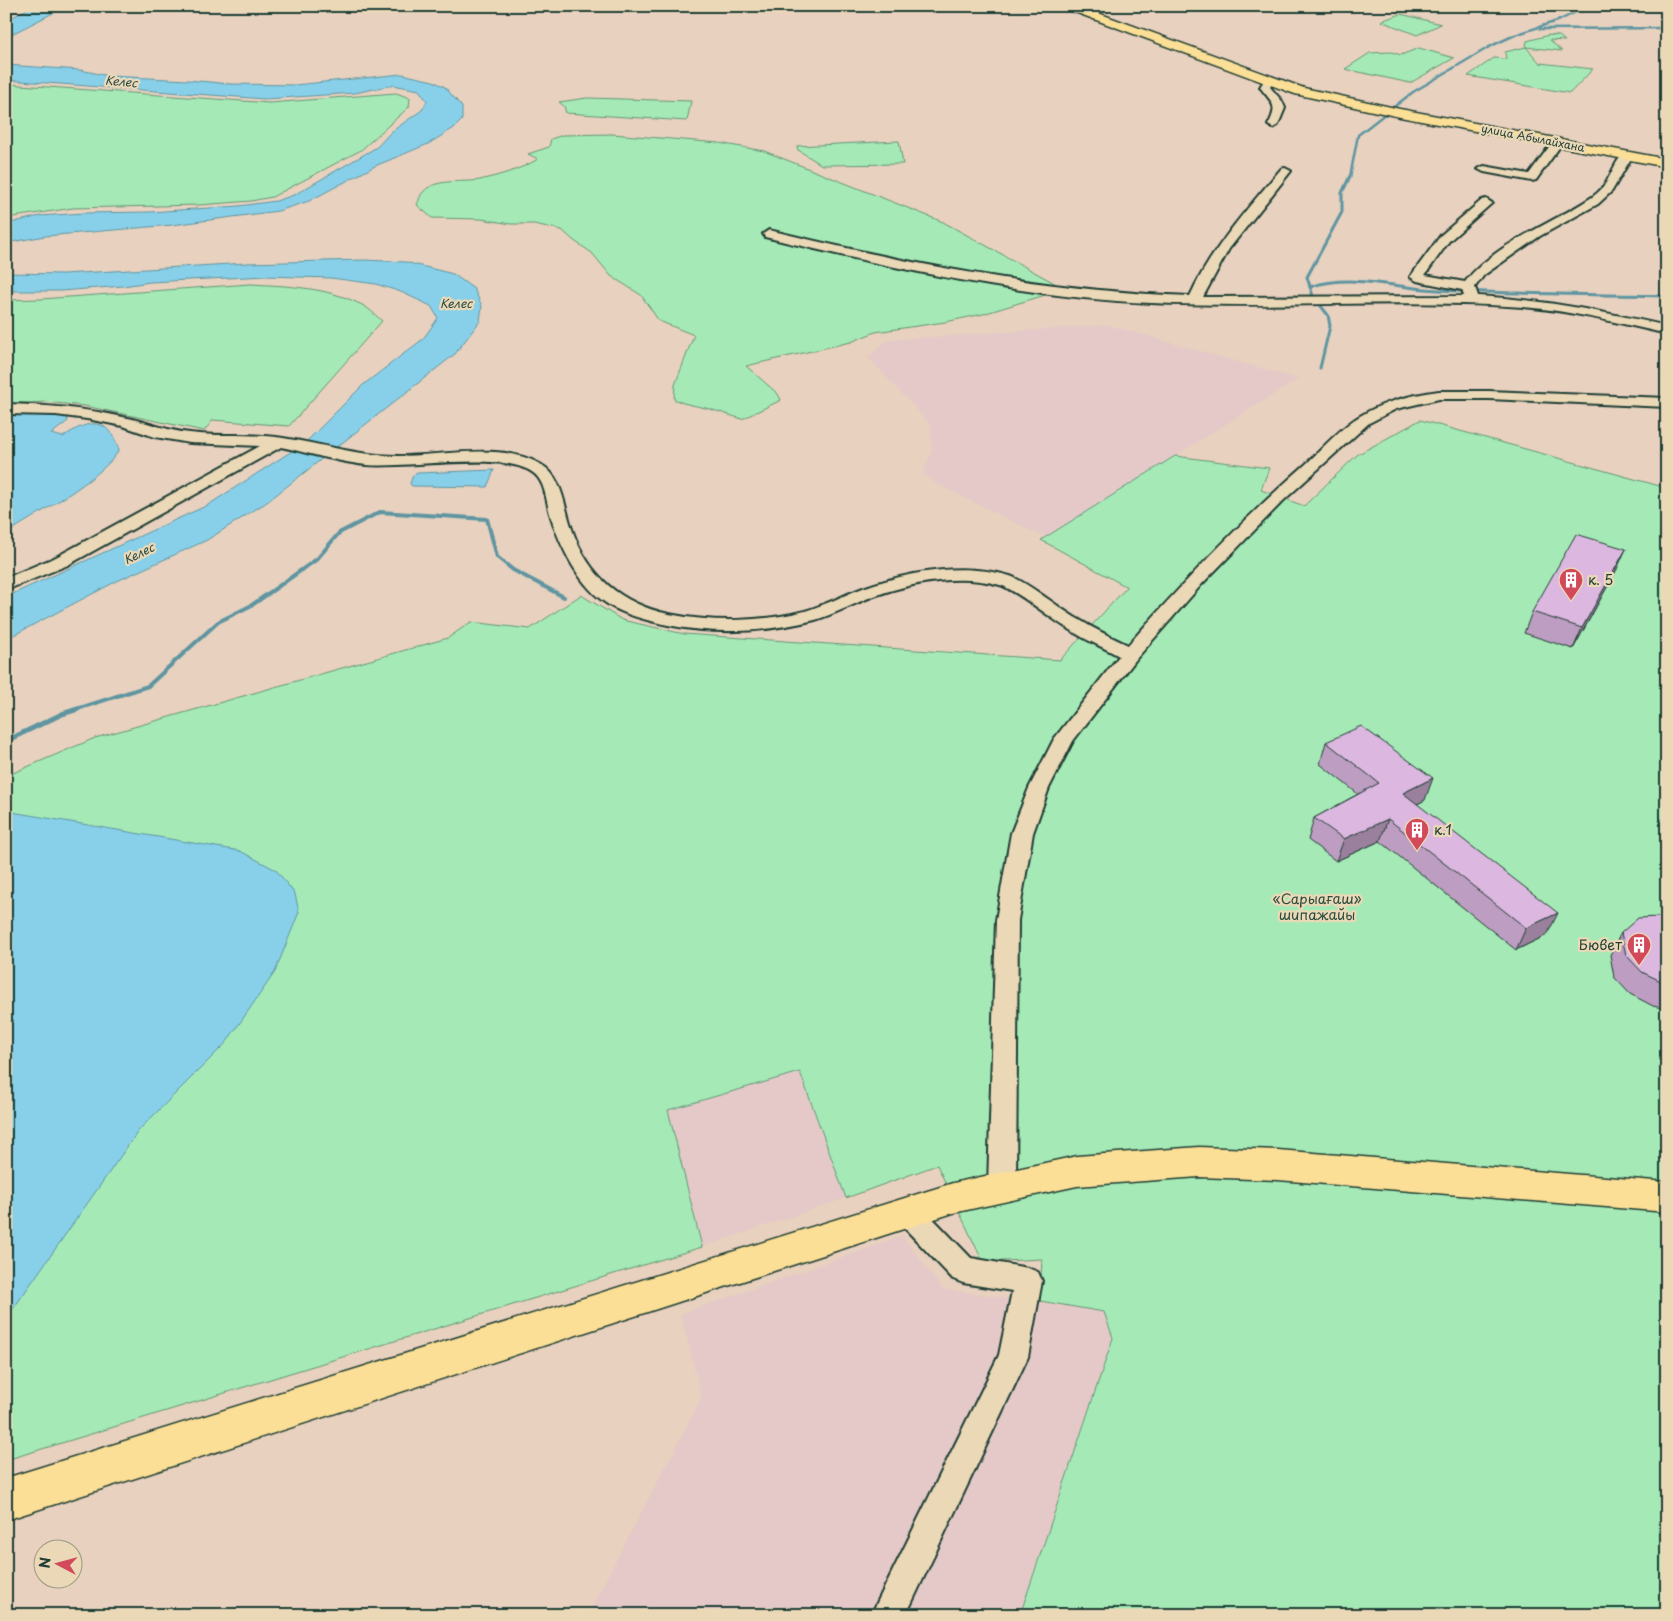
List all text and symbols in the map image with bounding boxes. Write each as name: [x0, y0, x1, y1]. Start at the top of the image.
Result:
water label: Келес: [104, 71, 139, 91]
street label: улица Абылайхана: [1480, 119, 1586, 156]
water label: Келес: [440, 294, 473, 312]
water label: Келес: [120, 537, 158, 568]
building icon: к. 5: [1558, 567, 1584, 601]
place label: к. 5: [1588, 569, 1613, 590]
building icon: к.1: [1404, 817, 1430, 851]
place label: к.1: [1434, 819, 1452, 840]
park label: «Сарыағаш» шипажайы: [1272, 888, 1362, 925]
building icon: Бювет: [1626, 932, 1652, 966]
place label: Бювет: [1579, 934, 1622, 955]
north arrow: [32, 1538, 82, 1588]
text: N: [34, 1556, 56, 1569]

